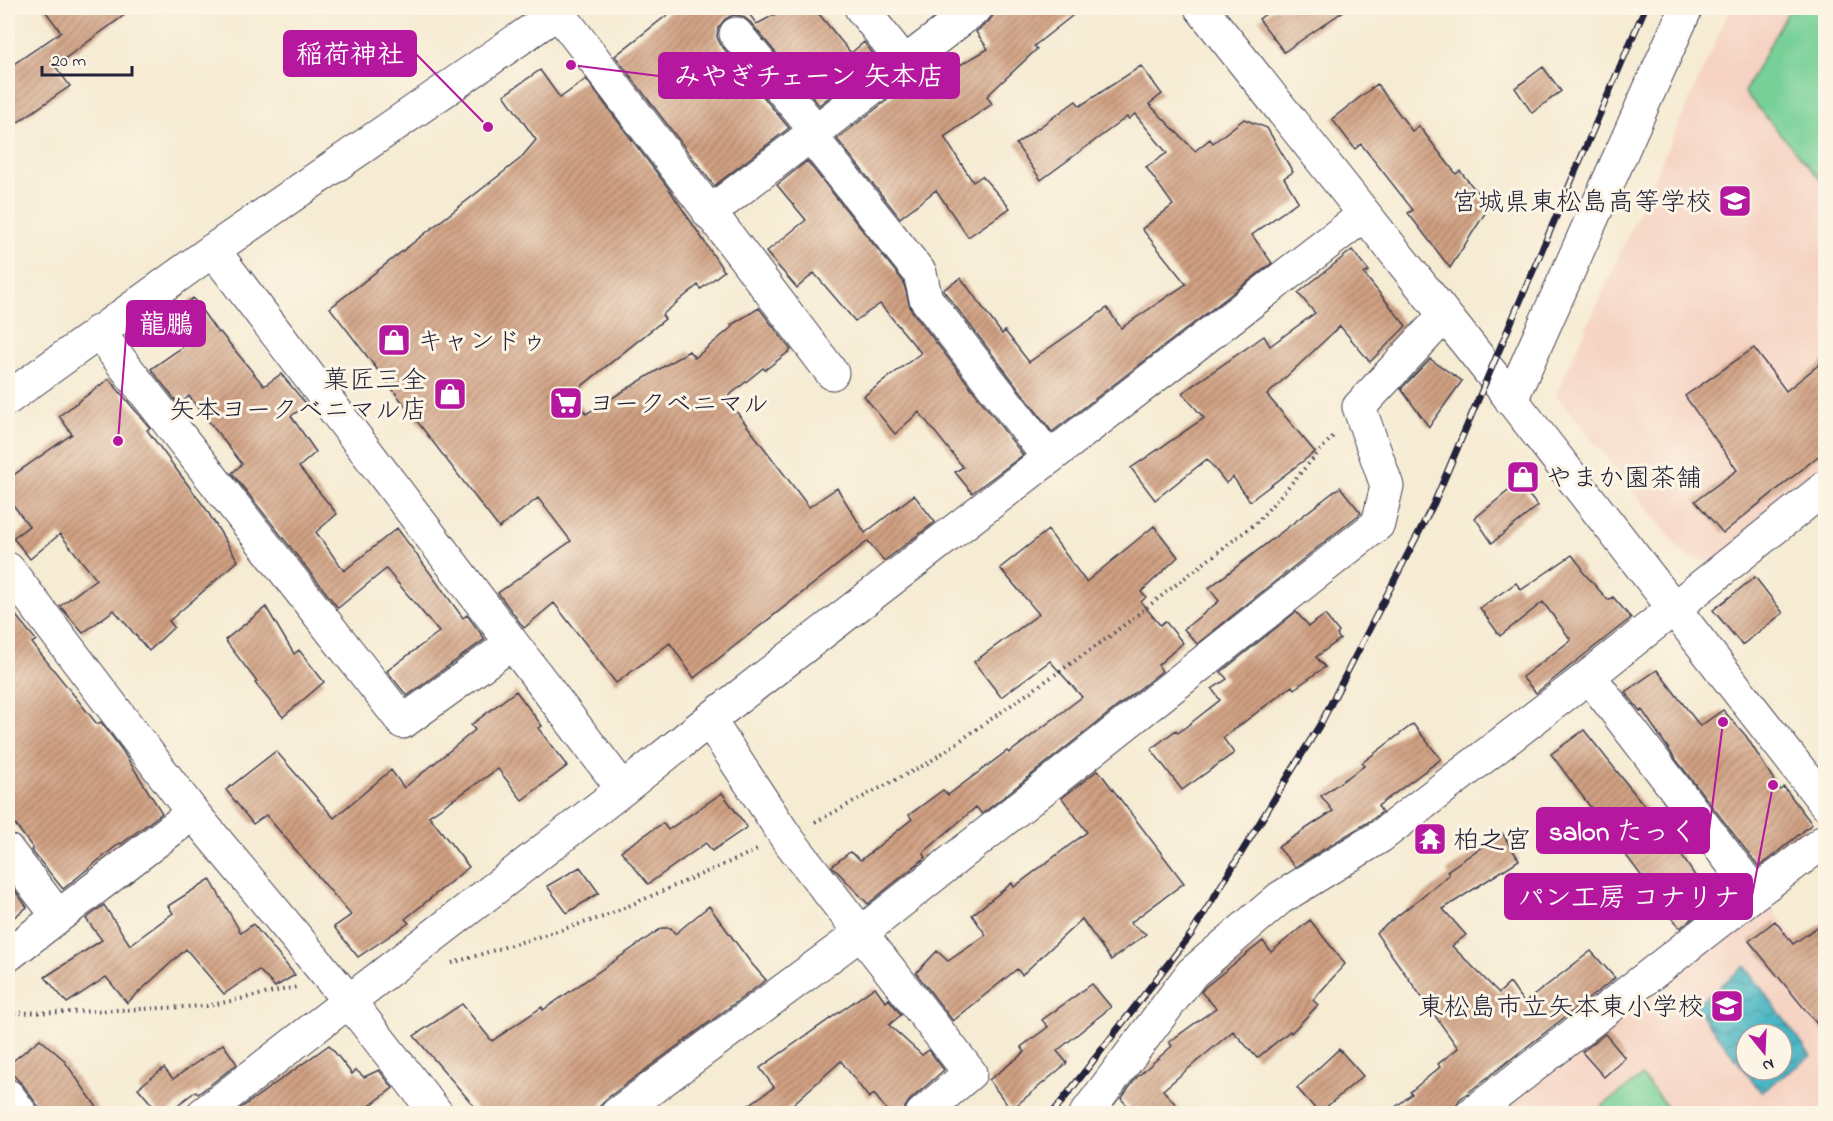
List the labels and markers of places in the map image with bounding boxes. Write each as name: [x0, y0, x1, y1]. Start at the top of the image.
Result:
callout: 稲荷神社: [284, 31, 416, 76]
callout: みやぎチェーン 矢本店: [659, 53, 959, 98]
school or university icon: 宮城県東松島高等学校: [1717, 183, 1753, 219]
place label: 宮城県東松島高等学校: [1452, 185, 1712, 223]
callout: 龍鵬: [127, 301, 205, 346]
shop icon: キャンドゥ: [376, 322, 412, 358]
place label: キャンドゥ: [417, 324, 547, 362]
place label: 菓匠三全 矢本ヨークベニマル店: [169, 363, 427, 431]
shop icon: 菓匠三全 矢本ヨークベニマル店: [432, 376, 468, 412]
supermarket icon: ヨークベニマル: [548, 385, 584, 421]
place label: ヨークベニマル: [589, 387, 769, 425]
shop icon: やまか園茶舗: [1505, 459, 1541, 495]
place label: やまか園茶舗: [1546, 461, 1702, 499]
callout: salon たっく: [1537, 808, 1709, 853]
temple icon: 柏之宮: [1412, 821, 1448, 857]
place label: 柏之宮: [1453, 823, 1531, 861]
callout: パン工房 コナリナ: [1505, 874, 1752, 919]
school or university icon: 東松島市立矢本東小学校: [1709, 988, 1745, 1024]
place label: 東松島市立矢本東小学校: [1418, 990, 1704, 1028]

